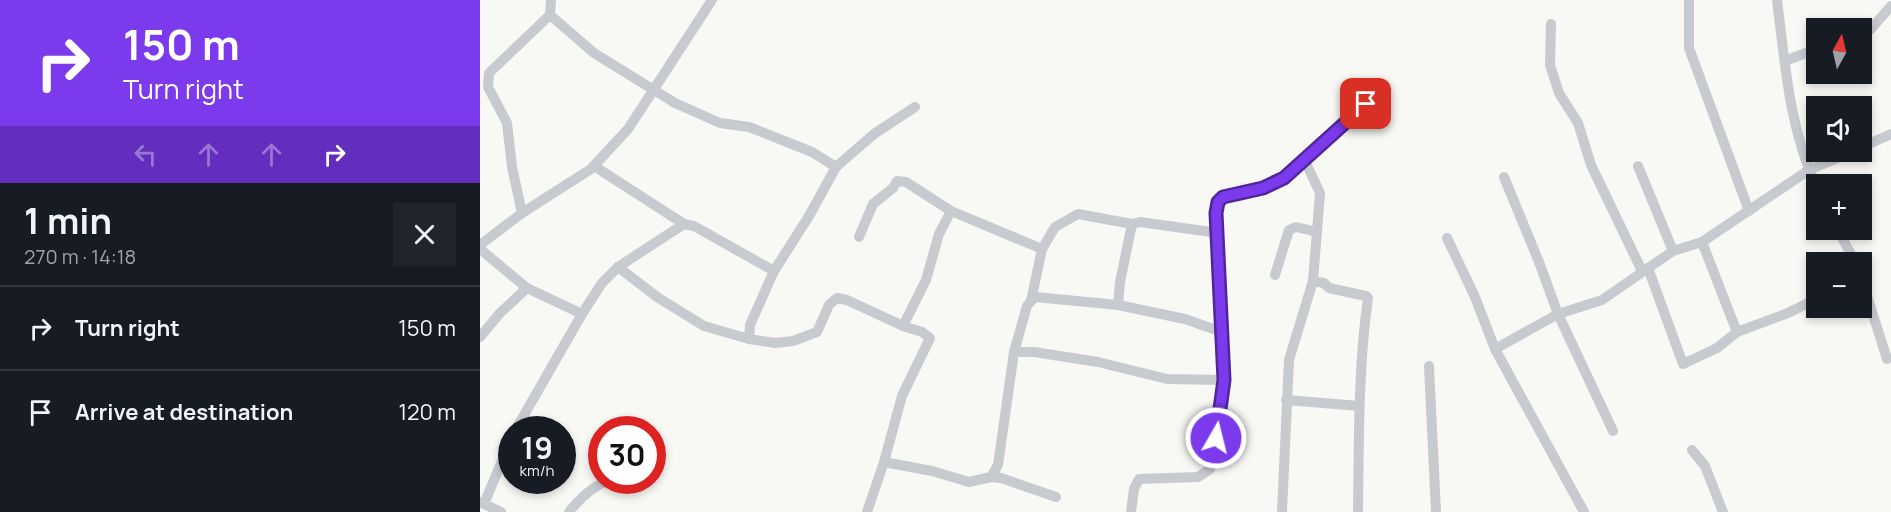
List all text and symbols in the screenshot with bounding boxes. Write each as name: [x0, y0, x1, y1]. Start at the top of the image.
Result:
text: 150 m: [123, 15, 240, 73]
north arrow: [1806, 18, 1872, 84]
map controls: [1806, 18, 1872, 318]
icon: right: [24, 24, 102, 102]
text: Turn right: [123, 70, 244, 107]
pin: [1340, 78, 1391, 129]
icon: arrive: [1349, 87, 1382, 120]
button: sound: [1806, 96, 1872, 162]
icon: left: [129, 138, 162, 171]
icon: ahead: [192, 138, 225, 171]
icon: ahead: [255, 138, 288, 171]
icon: right: [318, 138, 351, 171]
button: +: [1806, 174, 1872, 240]
text: 1 min: [24, 196, 112, 245]
button: close: [393, 203, 456, 266]
text: 270 m · 14:18: [24, 243, 136, 270]
button: −: [1806, 252, 1872, 318]
icon: right: [24, 312, 57, 345]
text: Turn right: [75, 313, 180, 343]
text: 150 m: [398, 313, 456, 343]
icon: arrive: [24, 396, 57, 429]
text: Arrive at destination: [75, 397, 293, 427]
text: 120 m: [398, 397, 456, 427]
position arrow: [1184, 406, 1248, 470]
speed limit sign: 30: [588, 416, 666, 494]
text: 19: [521, 427, 553, 468]
text: km/h: [520, 460, 554, 481]

